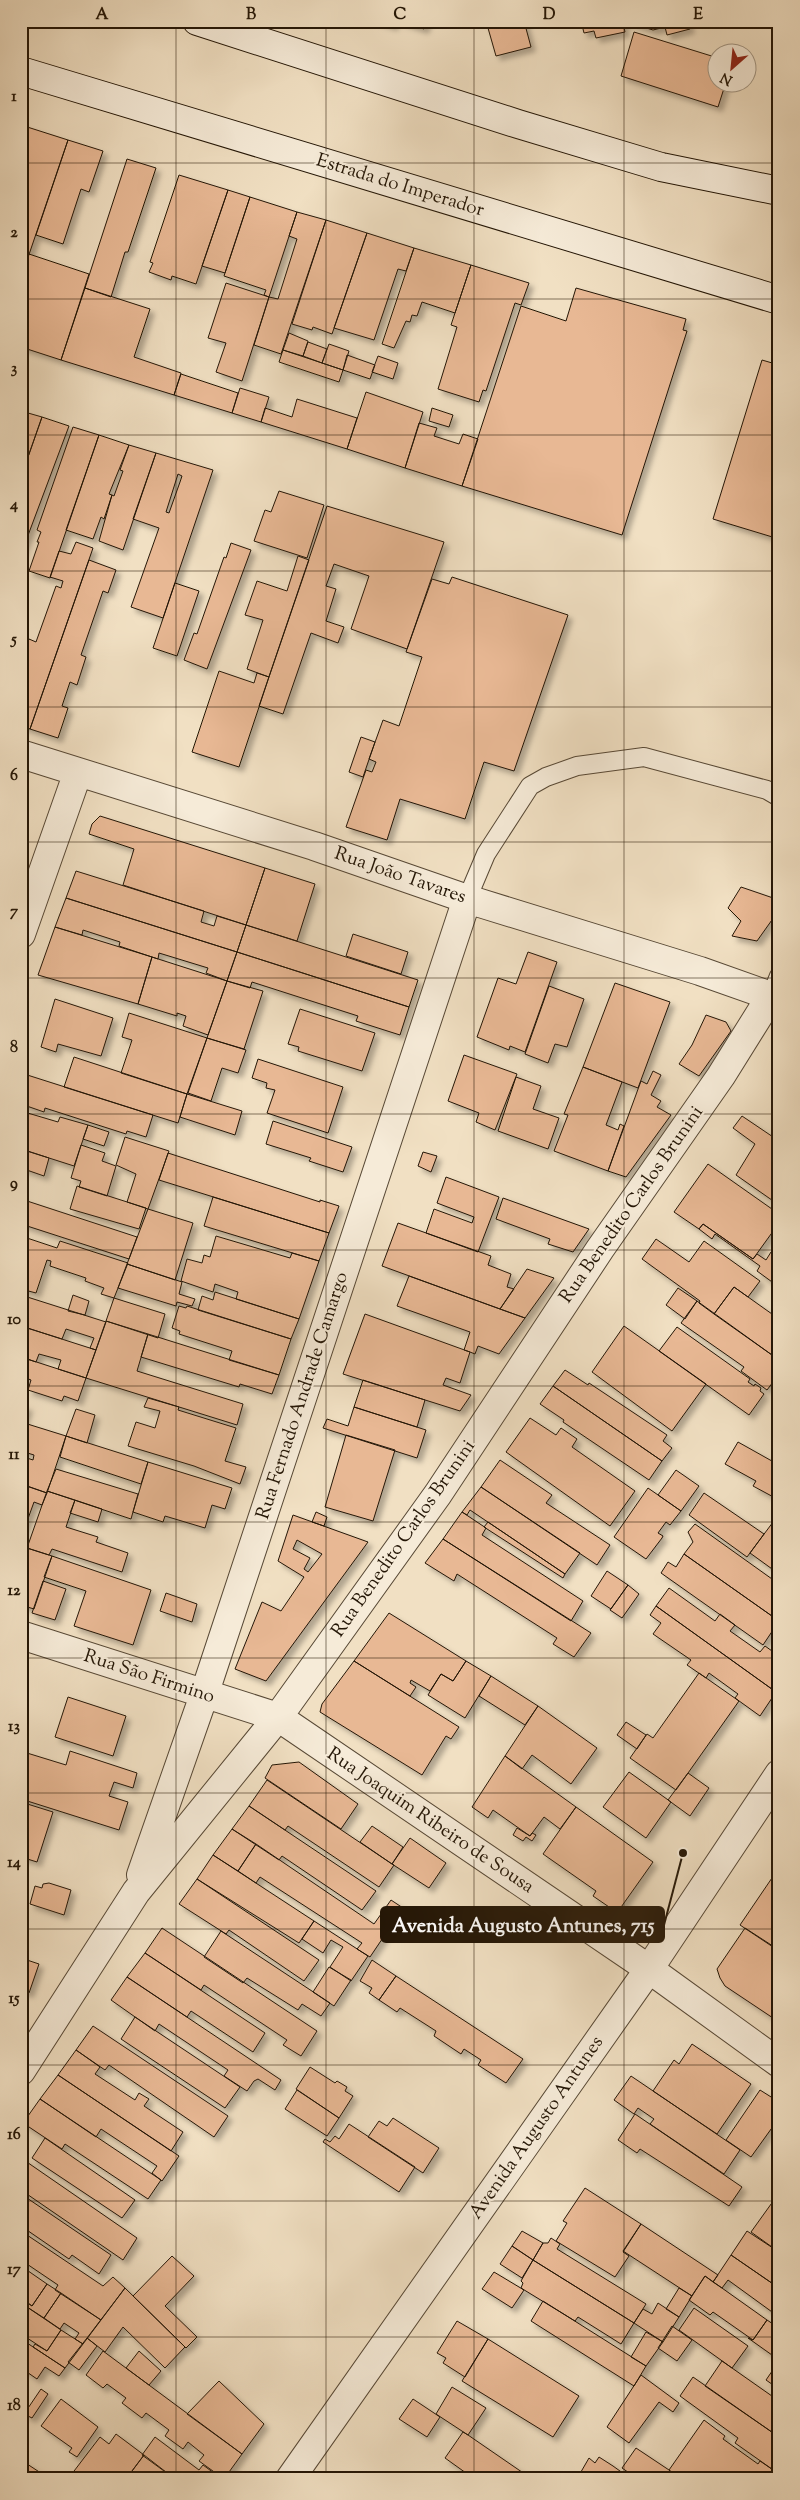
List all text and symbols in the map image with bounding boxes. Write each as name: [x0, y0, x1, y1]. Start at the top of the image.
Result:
text: A: [96, 4, 109, 27]
text: B: [246, 4, 256, 27]
text: C: [394, 4, 407, 27]
text: D: [543, 4, 556, 27]
text: E: [693, 4, 703, 27]
north arrow: [708, 42, 758, 92]
text: N: [717, 66, 737, 89]
text: 1: [11, 86, 17, 109]
street label: Estrada do Imperador: [313, 148, 487, 224]
text: 2: [10, 222, 18, 245]
text: 3: [11, 358, 18, 381]
text: 4: [9, 494, 18, 517]
text: 5: [9, 629, 17, 652]
text: 6: [10, 765, 18, 788]
street label: Rua João Tavares: [330, 841, 470, 911]
text: 7: [10, 901, 19, 924]
text: 8: [10, 1037, 18, 1060]
street label: Rua Benedito Carlos Brunini: [553, 1101, 711, 1309]
text: 9: [10, 1173, 18, 1196]
street label: Rua Fernado Andrade Camargo: [250, 1269, 356, 1523]
text: 10: [7, 1309, 21, 1332]
street label: Rua Benedito Carlos Brunini: [325, 1435, 483, 1643]
text: 11: [9, 1444, 20, 1467]
text: 12: [8, 1580, 21, 1603]
street label: Rua São Firmino: [80, 1643, 218, 1711]
text: 13: [8, 1716, 20, 1739]
street label: Rua Joaquim Ribeiro de Sousa: [321, 1741, 539, 1901]
text: 14: [7, 1852, 21, 1875]
callout: Avenida Augusto Antunes, 715: [381, 1907, 664, 1942]
text: Avenida Augusto Antunes, 715: [392, 1913, 655, 1942]
text: 15: [9, 1988, 20, 2011]
street label: Avenida Augusto Antunes: [463, 2031, 611, 2225]
text: 16: [7, 2124, 21, 2147]
text: 17: [7, 2259, 22, 2282]
text: 18: [7, 2395, 21, 2418]

